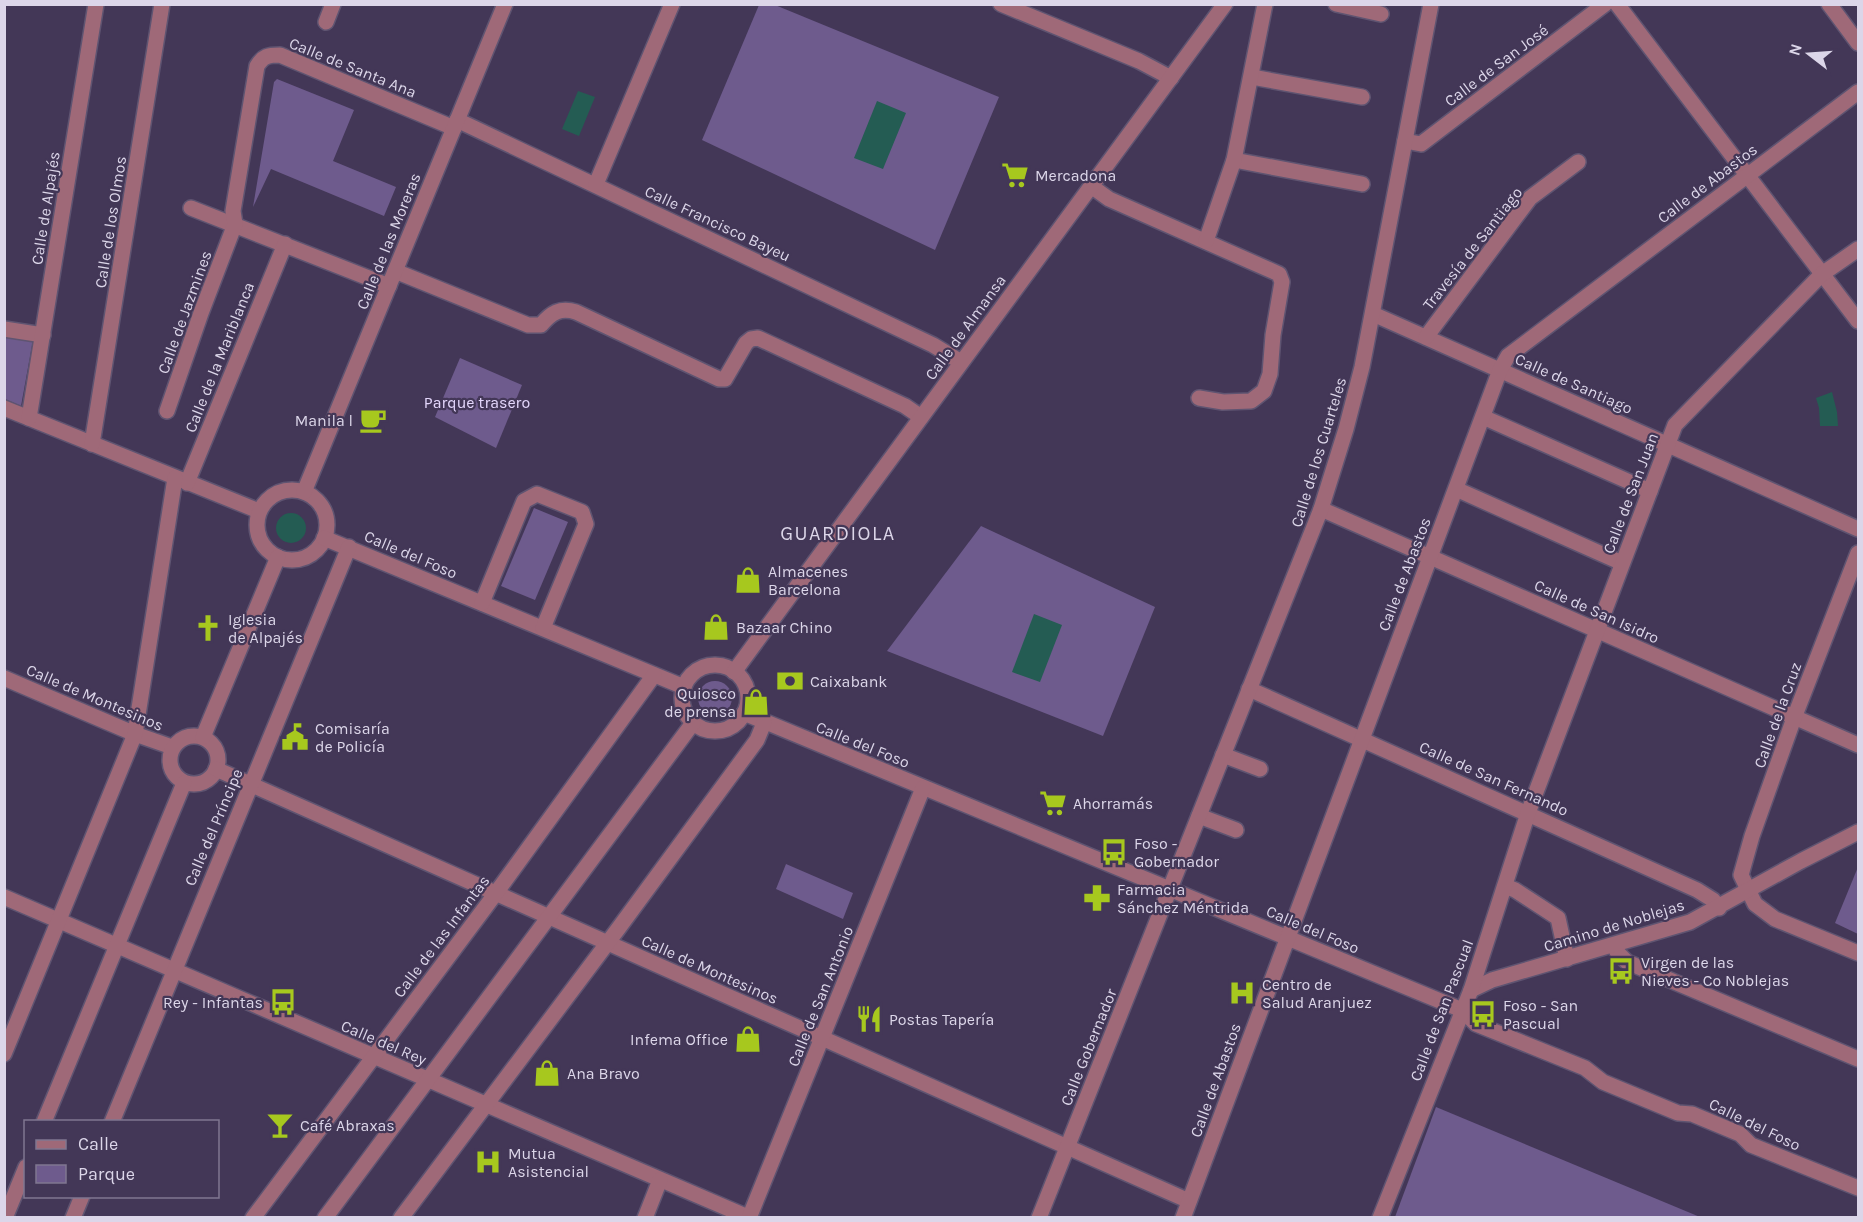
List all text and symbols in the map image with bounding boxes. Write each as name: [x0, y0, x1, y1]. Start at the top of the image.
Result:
street label: Calle de San José: [1441, 20, 1552, 111]
north arrow: [1779, 24, 1839, 84]
street label: Calle de Santa Ana: [286, 33, 419, 102]
text: N: [1784, 41, 1806, 58]
street label: Calle de Abastos: [1654, 140, 1761, 227]
street label: Calle de Alpajés: [27, 150, 64, 266]
street label: Calle de los Olmos: [91, 155, 130, 289]
supermarket icon: Mercadona: [1000, 160, 1030, 190]
place label: Mercadona: [1035, 166, 1116, 185]
street label: Calle de las Moreras: [352, 170, 425, 312]
street label: Calle Francisco Bayeu: [642, 181, 794, 266]
street label: Travesía de Santiago: [1419, 183, 1526, 313]
street label: Calle de Jazmines: [153, 248, 216, 376]
street label: Calle de Almansa: [921, 271, 1010, 384]
street label: Calle de la Mariblanca: [181, 279, 258, 435]
street label: Calle de Santiago: [1512, 349, 1635, 418]
street label: Calle de los Cuarteles: [1287, 375, 1350, 529]
park label: Parque trasero: [424, 393, 530, 412]
cafe icon: Manila l: [358, 405, 388, 435]
place label: Manila l: [295, 411, 353, 430]
street label: Calle de San Juan: [1599, 430, 1662, 556]
street label: Calle de Abastos: [1374, 515, 1435, 634]
district label: GUARDIOLA: [780, 522, 896, 545]
street label: Calle del Foso: [361, 526, 460, 583]
place label: Almacenes Barcelona: [768, 562, 848, 599]
shop icon: Almacenes Barcelona: [733, 565, 763, 595]
street label: Calle de San Isidro: [1531, 575, 1662, 648]
place label: Iglesia de Alpajés: [228, 610, 303, 647]
shop icon: Bazaar Chino: [701, 612, 731, 642]
church icon: Iglesia de Alpajés: [193, 613, 223, 643]
place label: Bazaar Chino: [736, 618, 832, 637]
street label: Calle de Montesinos: [23, 660, 166, 735]
street label: Calle de la Cruz: [1750, 660, 1805, 771]
bank icon: Caixabank: [775, 666, 805, 696]
place label: Caixabank: [810, 672, 887, 691]
place label: Quiosco de prensa: [664, 684, 736, 721]
shop icon: Quiosco de prensa: [741, 687, 771, 717]
street label: Calle del Foso: [813, 717, 912, 772]
place label: Comisaría de Policía: [315, 719, 390, 756]
public building icon: Comisaría de Policía: [280, 722, 310, 752]
street label: Calle de San Fernando: [1416, 737, 1571, 820]
street label: Calle del Príncipe: [180, 766, 247, 889]
supermarket icon: Ahorramás: [1038, 788, 1068, 818]
place label: Ahorramás: [1073, 794, 1153, 813]
place label: Foso - Gobernador: [1134, 834, 1219, 871]
bus stop icon: Foso - Gobernador: [1099, 837, 1129, 867]
street label: Calle de las Infantas: [389, 872, 493, 1001]
place label: Farmacia Sánchez Méntrida: [1117, 880, 1249, 917]
pharmacy icon: Farmacia Sánchez Méntrida: [1082, 883, 1112, 913]
street label: Camino de Noblejas: [1541, 895, 1687, 956]
street label: Calle del Foso: [1263, 901, 1362, 958]
street label: Calle de San Antonio: [784, 923, 857, 1069]
street label: Calle de Montesinos: [639, 931, 781, 1008]
street label: Calle de San Pascual: [1406, 937, 1477, 1084]
place label: Virgen de las Nieves - Cº Noblejas: [1641, 953, 1789, 990]
bus stop icon: Virgen de las Nieves - Cº Noblejas: [1606, 956, 1636, 986]
place label: Centro de Salud Aranjuez: [1262, 975, 1372, 1012]
hospital icon: Centro de Salud Aranjuez: [1227, 978, 1257, 1008]
street label: Calle Gobernador: [1056, 986, 1121, 1109]
bus stop icon: Rey - Infantas: [268, 987, 298, 1017]
place label: Rey - Infantas: [163, 993, 263, 1012]
place label: Foso - San Pascual: [1503, 996, 1578, 1033]
bus stop icon: Foso - San Pascual: [1468, 999, 1498, 1029]
restaurant icon: Postas Tapería: [854, 1004, 884, 1034]
place label: Postas Tapería: [889, 1010, 994, 1029]
street label: Calle del Rey: [338, 1016, 430, 1069]
street label: Calle de Abastos: [1186, 1020, 1245, 1140]
shop icon: Infema Office: [733, 1024, 763, 1054]
place label: Infema Office: [630, 1030, 728, 1049]
shop icon: Ana Bravo: [532, 1058, 562, 1088]
place label: Ana Bravo: [567, 1064, 640, 1083]
street label: Calle del Foso: [1706, 1094, 1804, 1155]
bar icon: Café Abraxas: [265, 1110, 295, 1140]
place label: Café Abraxas: [300, 1116, 395, 1135]
legend: [24, 1120, 219, 1198]
text: Calle: [78, 1133, 118, 1155]
place label: Mutua Asistencial: [508, 1144, 589, 1181]
hospital icon: Mutua Asistencial: [473, 1147, 503, 1177]
text: Parque: [78, 1163, 135, 1185]

